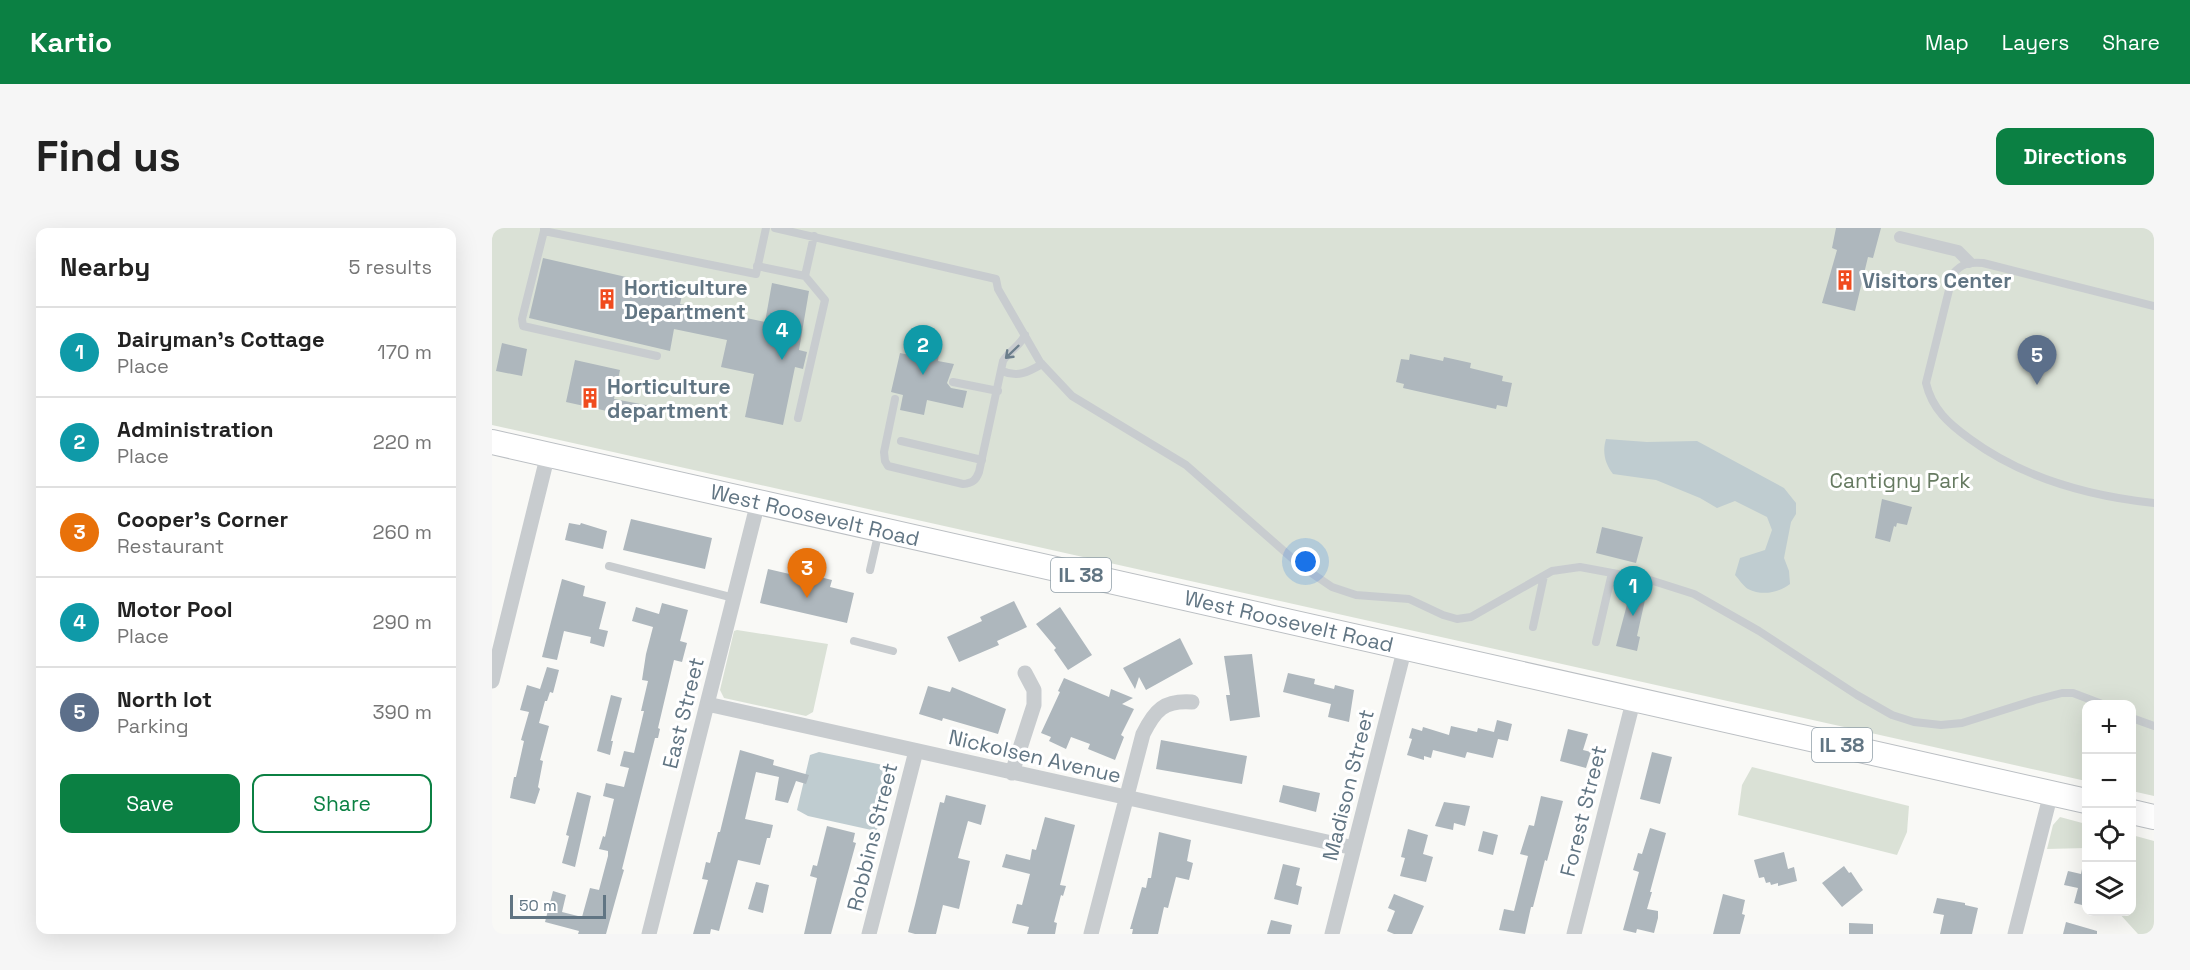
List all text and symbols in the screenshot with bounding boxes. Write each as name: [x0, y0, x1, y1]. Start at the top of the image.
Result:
text: Kartio: [30, 24, 112, 60]
text: Map: [1925, 29, 1969, 56]
text: Layers: [2002, 29, 2069, 56]
text: Share: [2102, 29, 2160, 56]
button: Directions: [1996, 128, 2154, 185]
text: Find us: [36, 130, 181, 183]
text: Nearby: [60, 250, 150, 284]
text: 5 results: [348, 254, 432, 280]
place label: Visitors Center: [1862, 267, 2012, 294]
building icon: Visitors Center: [1833, 268, 1857, 292]
place label: Horticulture Department: [624, 274, 748, 325]
building icon: Horticulture Department: [595, 287, 619, 311]
pin: 4: [762, 310, 802, 360]
text: Dairyman's Cottage: [117, 325, 325, 353]
pin: 2: [904, 326, 942, 375]
pin: 5: [2018, 336, 2056, 385]
text: 1: [75, 339, 84, 365]
text: 170 m: [377, 339, 432, 365]
one-way arrow: [1004, 345, 1019, 359]
text: Place: [117, 353, 169, 379]
place label: Horticulture department: [607, 373, 731, 424]
building icon: Horticulture department: [578, 386, 602, 410]
text: Administration: [117, 415, 274, 443]
text: 2: [74, 429, 85, 455]
text: 220 m: [373, 429, 432, 455]
text: Place: [117, 443, 169, 469]
park label: Cantigny Park: [1829, 467, 1971, 494]
street label: West Roosevelt Road: [708, 478, 922, 552]
text: Cooper's Corner: [117, 505, 288, 533]
text: 3: [73, 519, 86, 545]
text: 260 m: [373, 519, 432, 545]
text: Restaurant: [117, 533, 224, 559]
your location: [1291, 547, 1320, 576]
pin: 3: [788, 548, 826, 598]
road number: IL 38: [1051, 558, 1111, 592]
pin: 1: [1614, 566, 1652, 616]
street label: West Roosevelt Road: [1182, 584, 1396, 658]
text: Motor Pool: [117, 595, 233, 623]
text: 4: [73, 609, 86, 635]
text: 290 m: [373, 609, 432, 635]
text: Place: [117, 623, 169, 649]
street label: East Street: [656, 654, 710, 772]
text: North lot: [117, 685, 212, 713]
text: 5: [74, 699, 86, 725]
text: 390 m: [373, 699, 432, 725]
map controls: [2082, 700, 2136, 916]
button: +: [2082, 700, 2136, 754]
street label: Madison Street: [1316, 706, 1380, 864]
text: Parking: [117, 713, 189, 739]
street label: Nickolsen Avenue: [946, 723, 1124, 789]
road number: IL 38: [1812, 728, 1872, 762]
street label: Forest Street: [1554, 743, 1612, 879]
button: −: [2082, 754, 2136, 808]
street label: Robbins Street: [841, 760, 903, 914]
button: Save: [60, 774, 240, 833]
button: Share: [252, 774, 432, 833]
button: locate: [2082, 808, 2136, 862]
button: layers: [2082, 862, 2136, 916]
scale bar: [510, 892, 606, 920]
text: 50 m: [519, 895, 557, 916]

